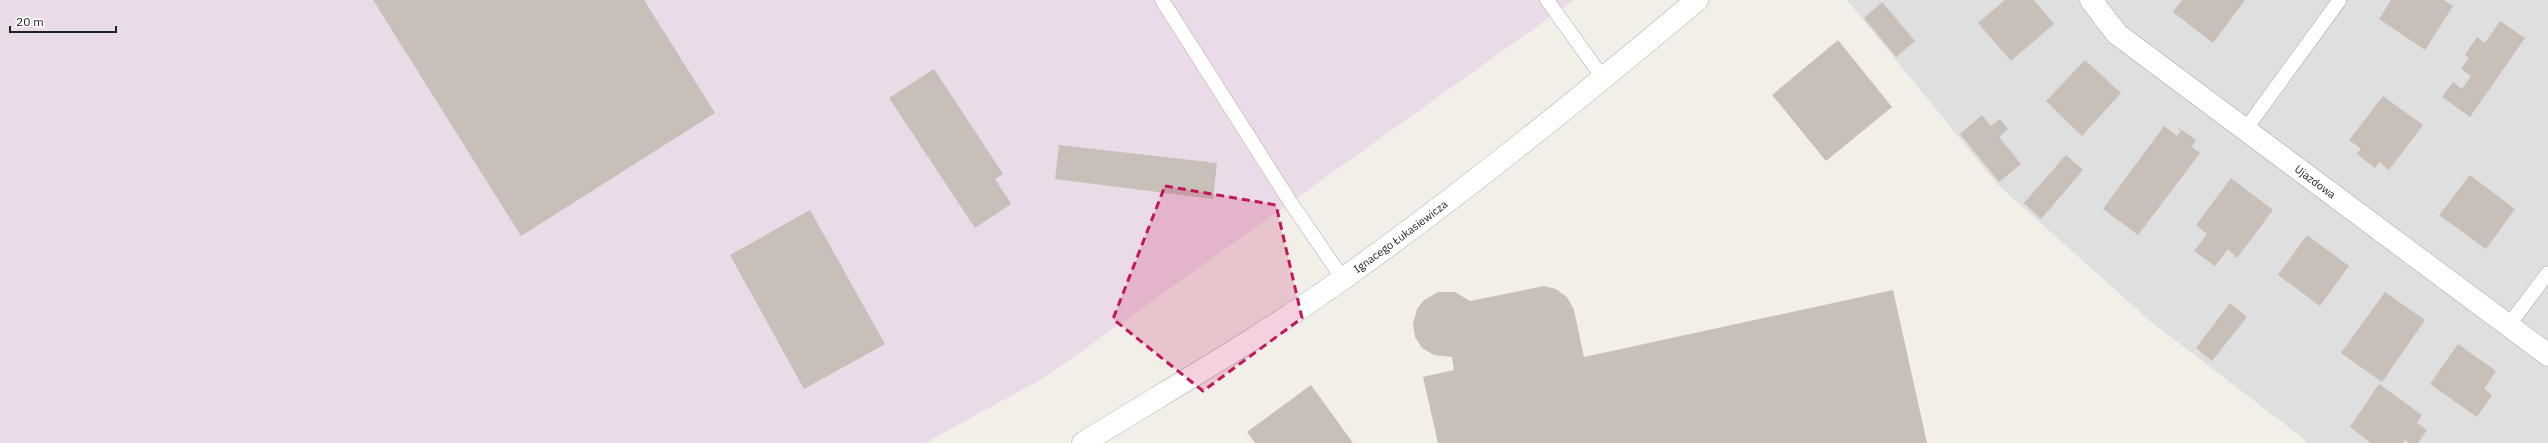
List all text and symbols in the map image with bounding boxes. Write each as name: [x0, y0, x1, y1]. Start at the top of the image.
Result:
scale bar: [10, 8, 116, 34]
text: 20 m: [16, 14, 44, 29]
street label: Ujazdowa: [2292, 162, 2339, 202]
street label: Ignacego Łukasiewicza: [1351, 197, 1450, 276]

